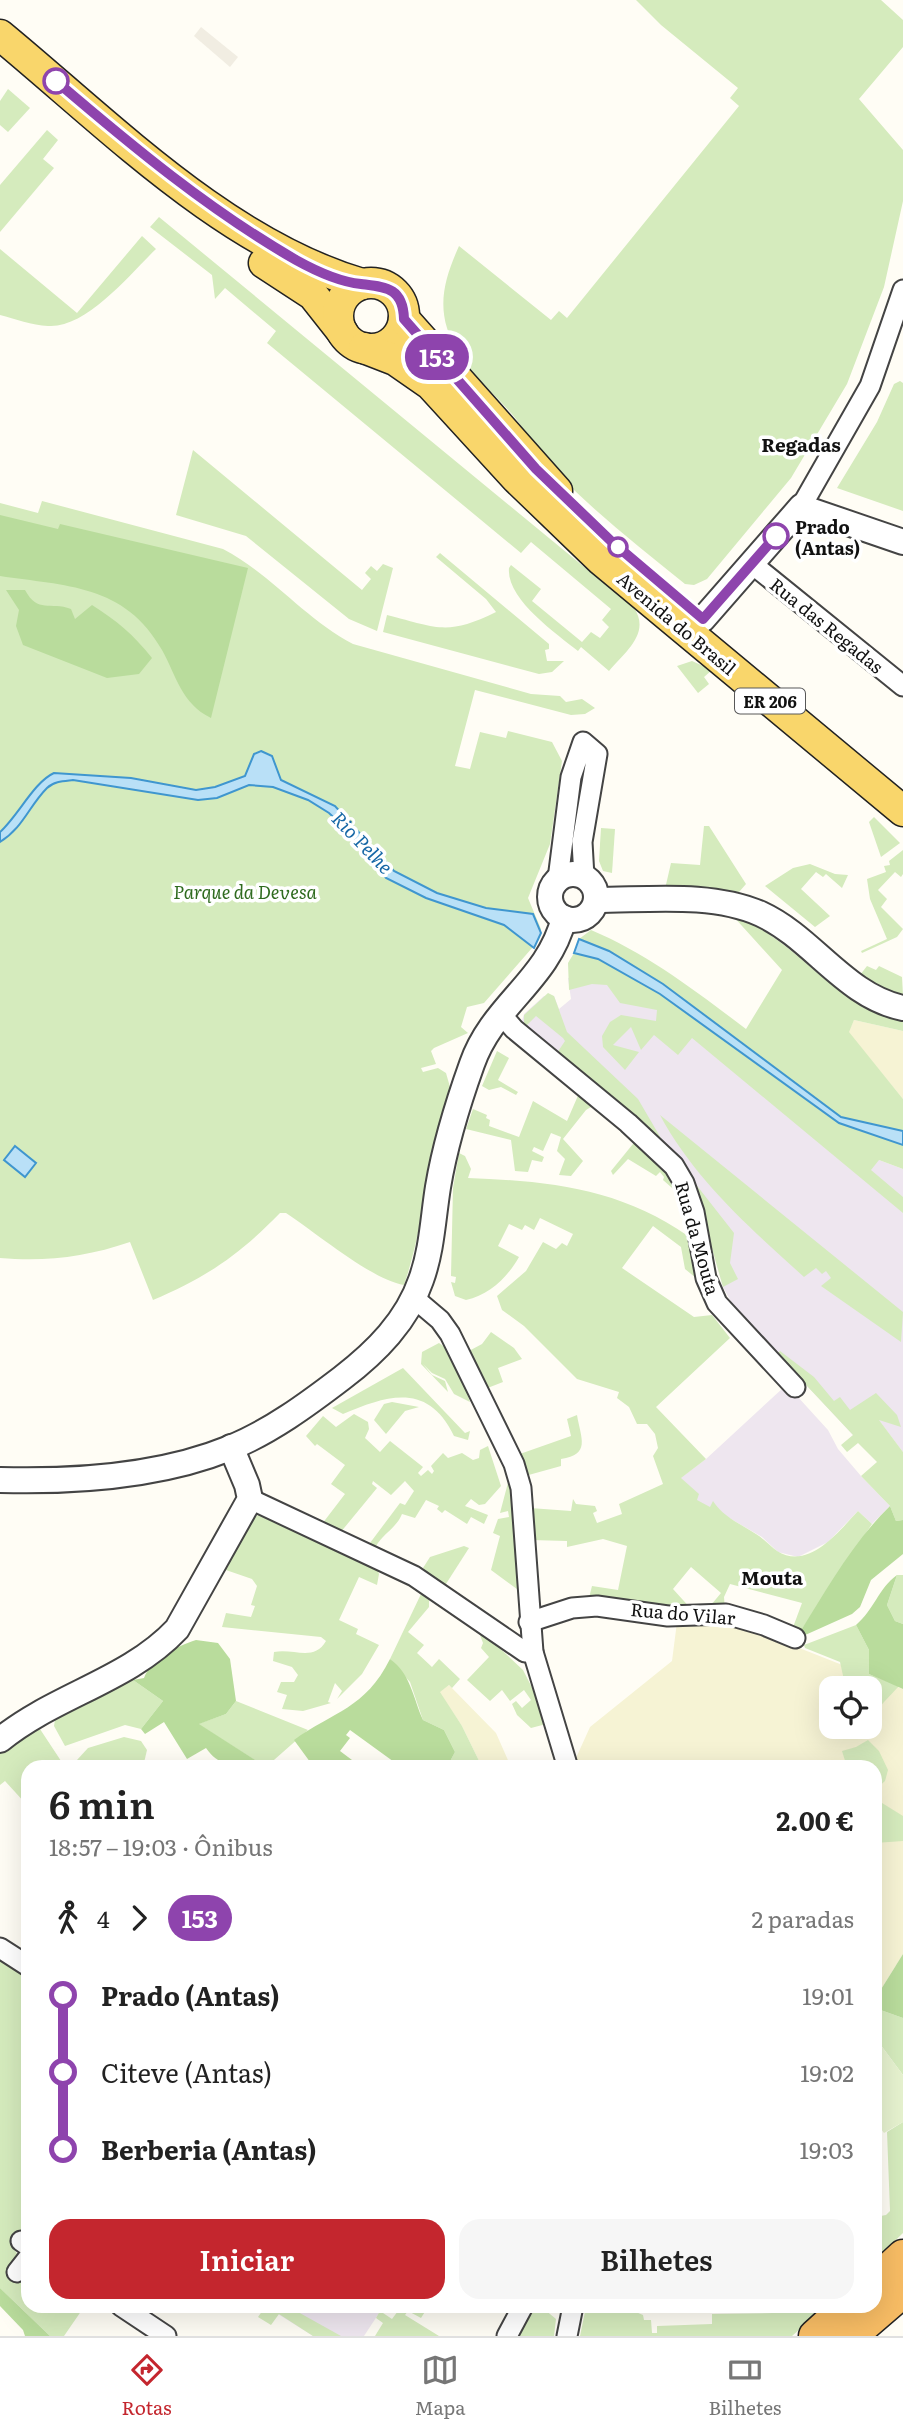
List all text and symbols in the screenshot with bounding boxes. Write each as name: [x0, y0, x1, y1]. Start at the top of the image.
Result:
unlabelled marker: [43, 68, 69, 94]
line badge: 153: [397, 334, 477, 380]
text: 153: [419, 339, 455, 374]
district label: Regadas: [761, 430, 841, 458]
place label: Prado (Antas): [795, 513, 860, 561]
marker: Prado (Antas): [763, 523, 789, 549]
unlabelled marker: [608, 537, 628, 557]
street label: Avenida do Brasil: [612, 565, 742, 681]
street label: Rua das Regadas: [764, 571, 890, 679]
road number: ER 206: [735, 688, 805, 714]
water label: Rio Pelhe: [326, 804, 400, 880]
park label: Parque da Devesa: [173, 878, 317, 905]
street label: Rua da Mouta: [669, 1178, 727, 1298]
district label: Mouta: [741, 1563, 803, 1591]
street label: Rua do Vilar: [630, 1595, 737, 1631]
map controls: [819, 1676, 882, 1739]
button: locate: [819, 1676, 882, 1739]
text: 6 min: [49, 1774, 155, 1831]
text: 2.00 €: [776, 1800, 854, 1839]
text: 18:57 – 19:03 · Ônibus: [49, 1829, 273, 1863]
icon: walk: [49, 1899, 87, 1937]
icon: forward: [120, 1899, 158, 1937]
text: 153: [182, 1900, 218, 1935]
text: 4: [97, 1901, 110, 1935]
text: 2 paradas: [752, 1901, 854, 1935]
text: Prado (Antas): [101, 1975, 280, 2014]
text: 19:01: [802, 1978, 854, 2012]
text: Citeve (Antas): [101, 2052, 272, 2091]
text: 19:02: [800, 2055, 854, 2089]
text: Berberia (Antas): [101, 2129, 317, 2168]
text: 19:03: [800, 2132, 854, 2166]
button: Iniciar: [49, 2219, 445, 2299]
button: Bilhetes: [459, 2219, 854, 2299]
tab: Rotas: [122, 2351, 172, 2421]
tab: Mapa: [415, 2351, 465, 2421]
tab: Bilhetes: [708, 2351, 781, 2421]

